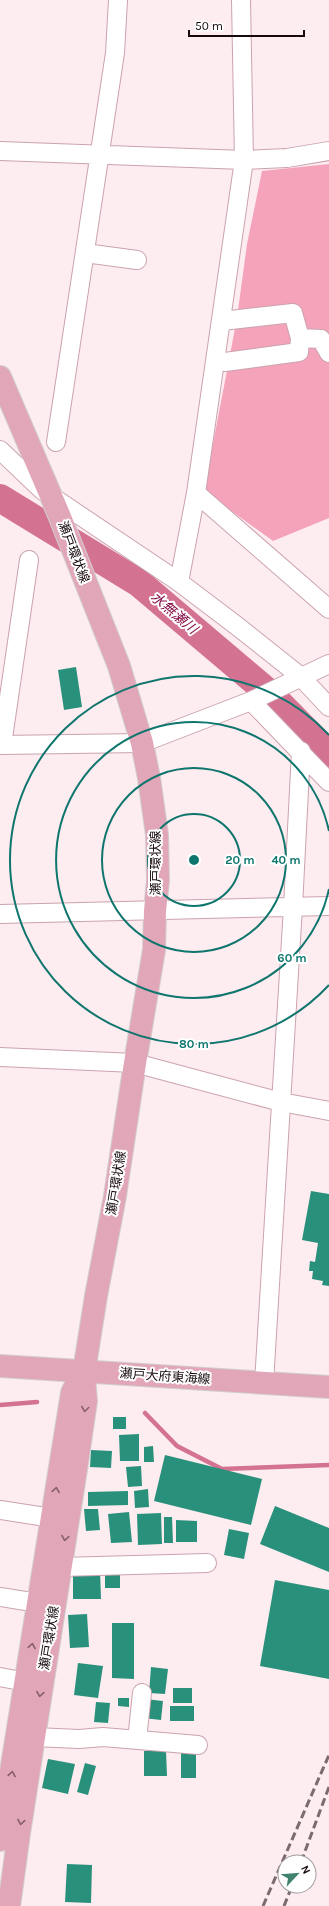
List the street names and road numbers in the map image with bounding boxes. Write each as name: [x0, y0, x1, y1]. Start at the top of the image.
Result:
street label: 瀬戸環状線: [55, 519, 93, 585]
street label: 瀬戸環状線: [148, 830, 163, 896]
street label: 瀬戸環状線: [104, 1150, 128, 1216]
street label: 瀬戸大府東海線: [119, 1365, 211, 1387]
street label: 瀬戸環状線: [37, 1605, 61, 1671]

